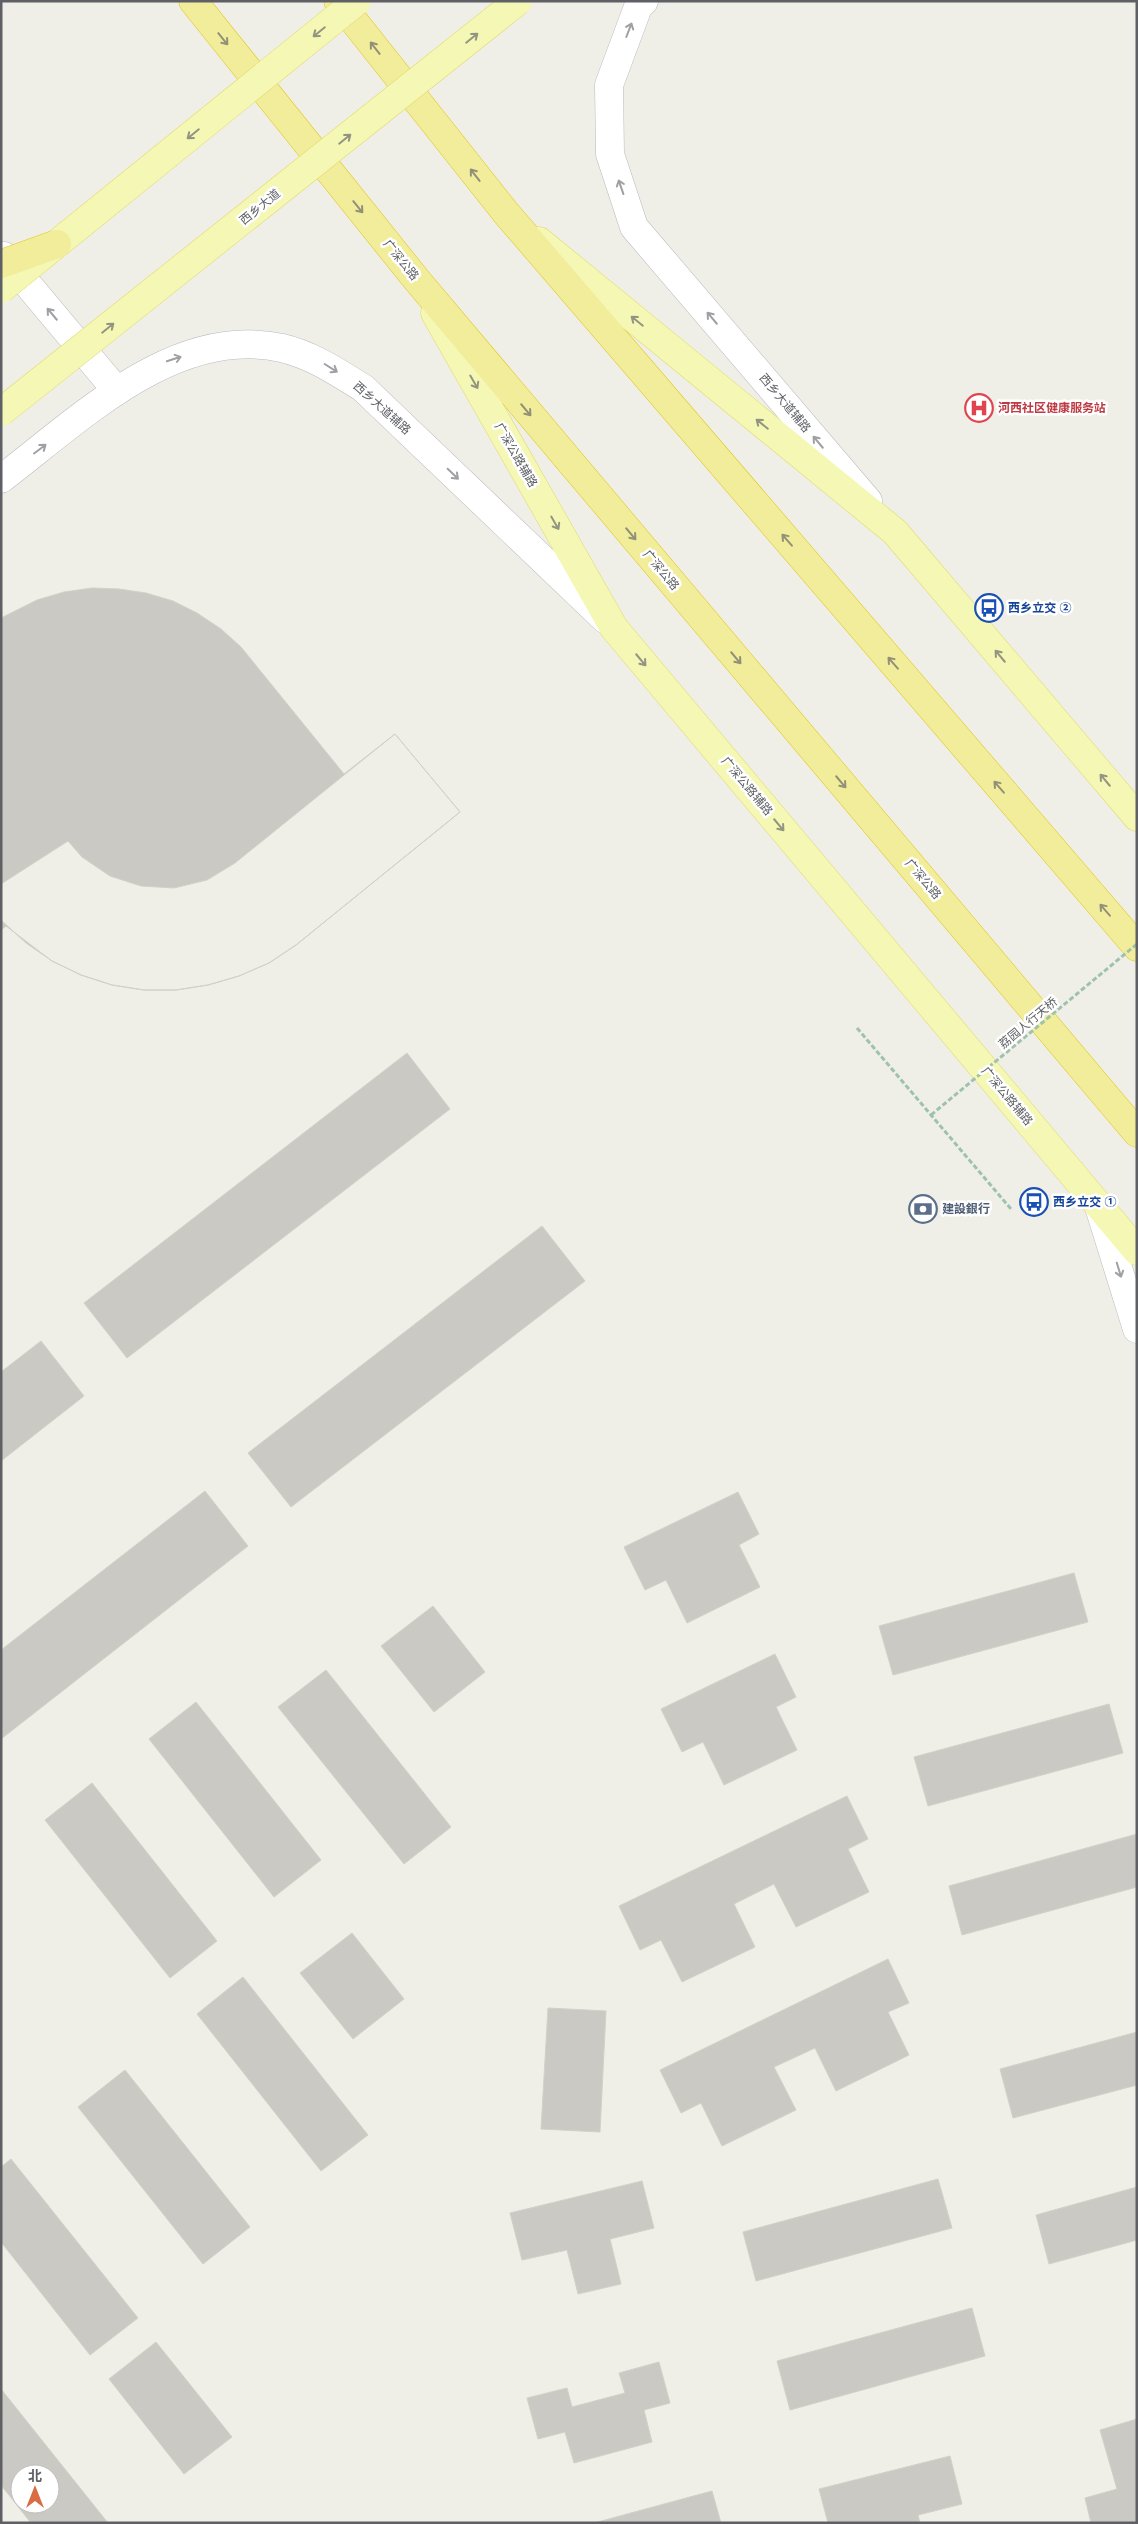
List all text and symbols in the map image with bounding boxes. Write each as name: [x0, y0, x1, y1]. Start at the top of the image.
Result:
one-way arrow: [625, 23, 634, 38]
one-way arrow: [313, 26, 326, 37]
one-way arrow: [218, 32, 229, 45]
one-way arrow: [465, 32, 478, 43]
one-way arrow: [369, 42, 380, 55]
one-way arrow: [187, 129, 200, 140]
one-way arrow: [338, 134, 351, 145]
one-way arrow: [470, 169, 481, 182]
one-way arrow: [616, 180, 625, 195]
street label: 西乡大道: [236, 186, 283, 228]
one-way arrow: [352, 200, 363, 213]
street label: 广深公路: [380, 236, 422, 283]
one-way arrow: [46, 307, 57, 320]
one-way arrow: [707, 312, 718, 325]
one-way arrow: [631, 315, 644, 326]
one-way arrow: [101, 322, 114, 333]
one-way arrow: [166, 354, 182, 364]
one-way arrow: [323, 363, 337, 373]
street label: 西乡大道辅路: [756, 370, 814, 435]
one-way arrow: [470, 374, 480, 388]
street label: 西乡大道辅路: [351, 378, 414, 437]
hospital icon: 河西社区健康服务站: [964, 393, 994, 423]
place label: 河西社区健康服务站: [998, 400, 1106, 415]
one-way arrow: [521, 403, 532, 416]
one-way arrow: [756, 418, 769, 429]
street label: 广深公路辅路: [492, 420, 541, 490]
one-way arrow: [812, 436, 823, 449]
one-way arrow: [33, 444, 46, 455]
one-way arrow: [447, 468, 459, 480]
one-way arrow: [550, 516, 560, 531]
one-way arrow: [625, 527, 637, 540]
one-way arrow: [781, 534, 793, 547]
street label: 广深公路: [640, 546, 683, 593]
bus stop icon: 西乡立交 ②: [974, 593, 1004, 623]
place label: 西乡立交 ②: [1008, 600, 1071, 615]
one-way arrow: [994, 650, 1006, 663]
one-way arrow: [730, 651, 741, 664]
one-way arrow: [636, 653, 647, 666]
one-way arrow: [887, 657, 899, 670]
street label: 广深公路辅路: [718, 753, 776, 818]
one-way arrow: [1100, 774, 1111, 787]
one-way arrow: [835, 775, 846, 788]
one-way arrow: [993, 780, 1005, 793]
one-way arrow: [774, 818, 785, 831]
street label: 广深公路: [902, 855, 945, 902]
one-way arrow: [1099, 903, 1111, 916]
street label: 荔园人行天桥: [995, 994, 1060, 1052]
street label: 广深公路辅路: [978, 1063, 1036, 1128]
bus stop icon: 西乡立交 ①: [1019, 1187, 1049, 1217]
bank icon: 建設銀行: [908, 1194, 938, 1224]
place label: 西乡立交 ①: [1053, 1194, 1116, 1209]
place label: 建設銀行: [942, 1201, 990, 1216]
one-way arrow: [1114, 1262, 1124, 1278]
north arrow: [10, 2464, 60, 2514]
text: 北: [28, 2467, 42, 2485]

